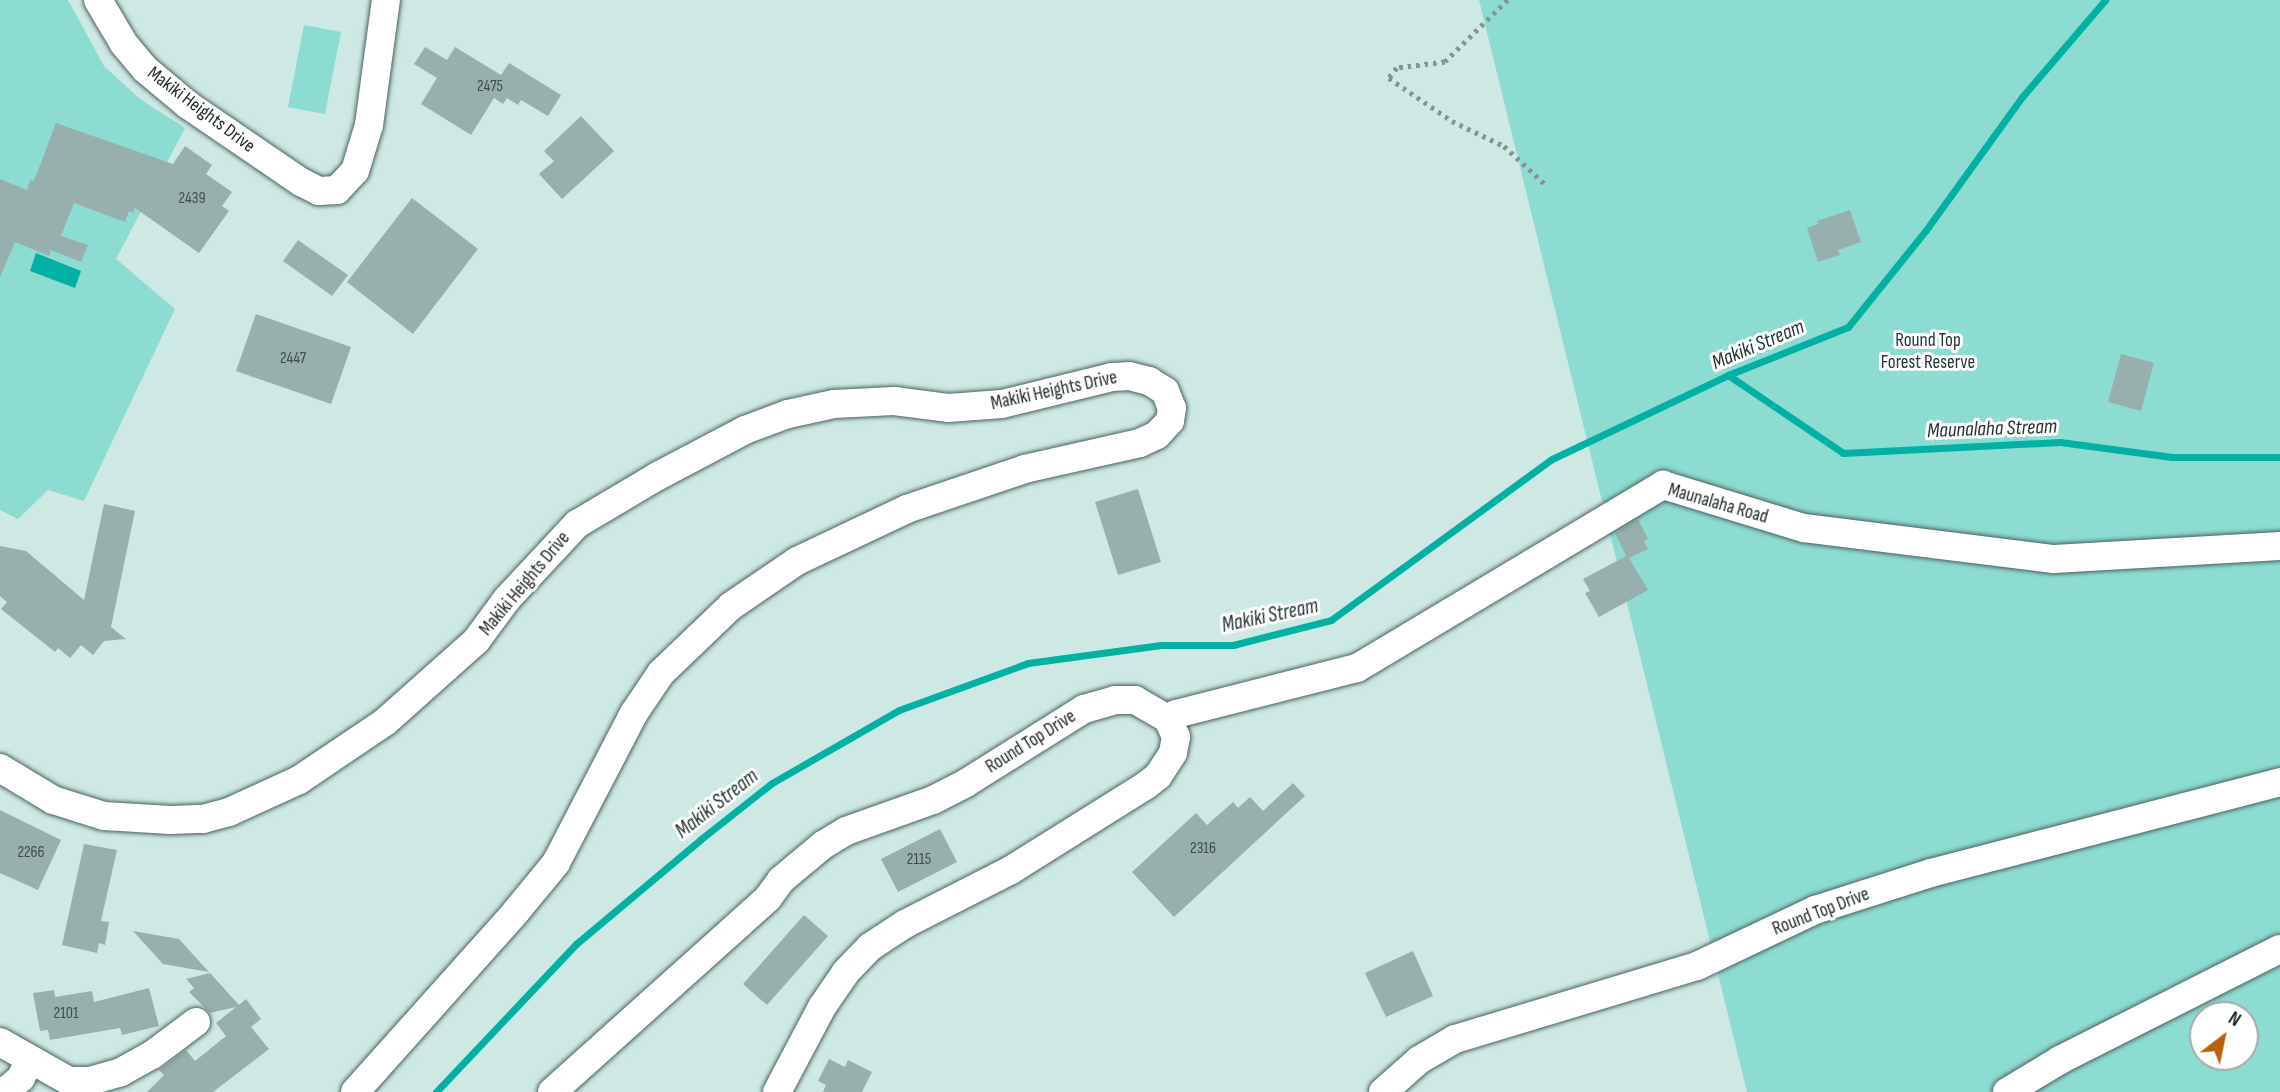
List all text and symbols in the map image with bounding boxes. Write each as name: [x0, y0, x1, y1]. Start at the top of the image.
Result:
street label: Makiki Heights Drive: [143, 62, 259, 158]
house number: 2475: [477, 77, 503, 97]
house number: 2439: [178, 189, 206, 209]
water label: Makiki Stream: [1708, 314, 1808, 376]
park label: Round Top Forest Reserve: [1881, 330, 1975, 374]
house number: 2447: [280, 349, 306, 369]
street label: Makiki Heights Drive: [989, 366, 1119, 416]
water label: Maunalaha Stream: [1927, 414, 2057, 444]
street label: Maunalaha Road: [1665, 479, 1771, 529]
street label: Makiki Heights Drive: [475, 527, 575, 641]
water label: Makiki Stream: [1219, 593, 1321, 639]
street label: Round Top Drive: [982, 705, 1080, 779]
water label: Makiki Stream: [671, 764, 763, 844]
house number: 2316: [1190, 839, 1216, 859]
house number: 2266: [17, 843, 45, 863]
house number: 2115: [907, 850, 931, 870]
street label: Round Top Drive: [1769, 883, 1873, 941]
north arrow: [2189, 1001, 2259, 1071]
house number: 2101: [54, 1004, 78, 1024]
text: N: [2224, 1007, 2245, 1032]

